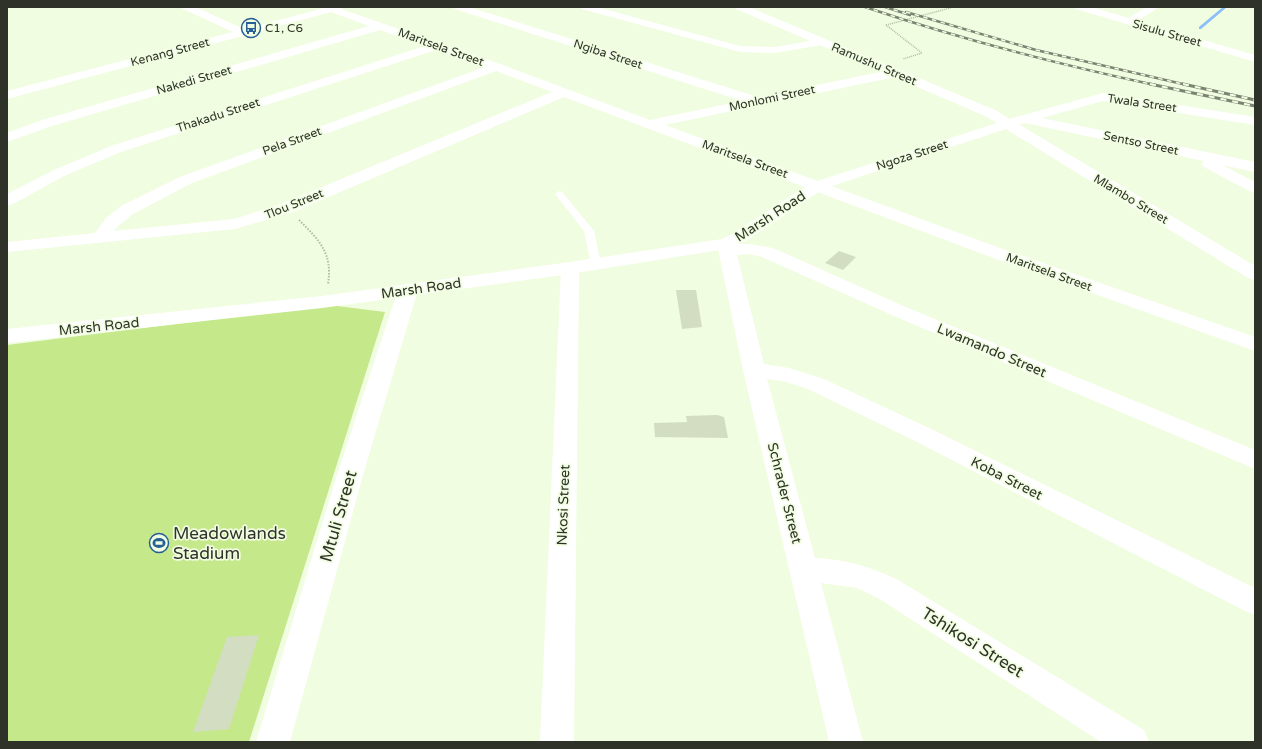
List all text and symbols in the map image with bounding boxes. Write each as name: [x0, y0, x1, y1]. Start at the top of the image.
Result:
street label: Sisulu Street: [1131, 16, 1203, 50]
bus stop icon: C1, C6: [240, 17, 262, 39]
place label: C1, C6: [265, 21, 303, 35]
street label: Maritsela Street: [396, 25, 486, 69]
street label: Kenang Street: [129, 35, 211, 69]
street label: Ngiba Street: [572, 36, 645, 72]
street label: Ramushu Street: [829, 40, 919, 88]
street label: Nakedi Street: [155, 62, 234, 97]
street label: Monlomi Street: [728, 82, 817, 114]
street label: Twala Street: [1106, 91, 1178, 115]
street label: Thakadu Street: [175, 95, 262, 135]
street label: Pela Street: [261, 124, 324, 158]
street label: Sentso Street: [1102, 128, 1180, 158]
street label: Maritsela Street: [700, 137, 790, 181]
street label: Ngoza Street: [874, 137, 950, 173]
street label: Mlambo Street: [1091, 171, 1171, 227]
street label: Tlou Street: [263, 186, 326, 222]
street label: Marsh Road: [732, 187, 809, 246]
street label: Maritsela Street: [1004, 250, 1094, 294]
street label: Marsh Road: [380, 274, 462, 303]
street label: Marsh Road: [58, 314, 140, 339]
street label: Lwamando Street: [935, 320, 1050, 381]
street label: Schrader Street: [764, 441, 805, 546]
street label: Koba Street: [968, 453, 1046, 504]
street label: Nkosi Street: [554, 464, 573, 546]
street label: Mtuli Street: [315, 467, 362, 564]
place label: Meadowlands Stadium: [173, 523, 286, 564]
sports icon: Meadowlands Stadium: [148, 532, 170, 554]
street label: Tshikosi Street: [918, 603, 1028, 683]

